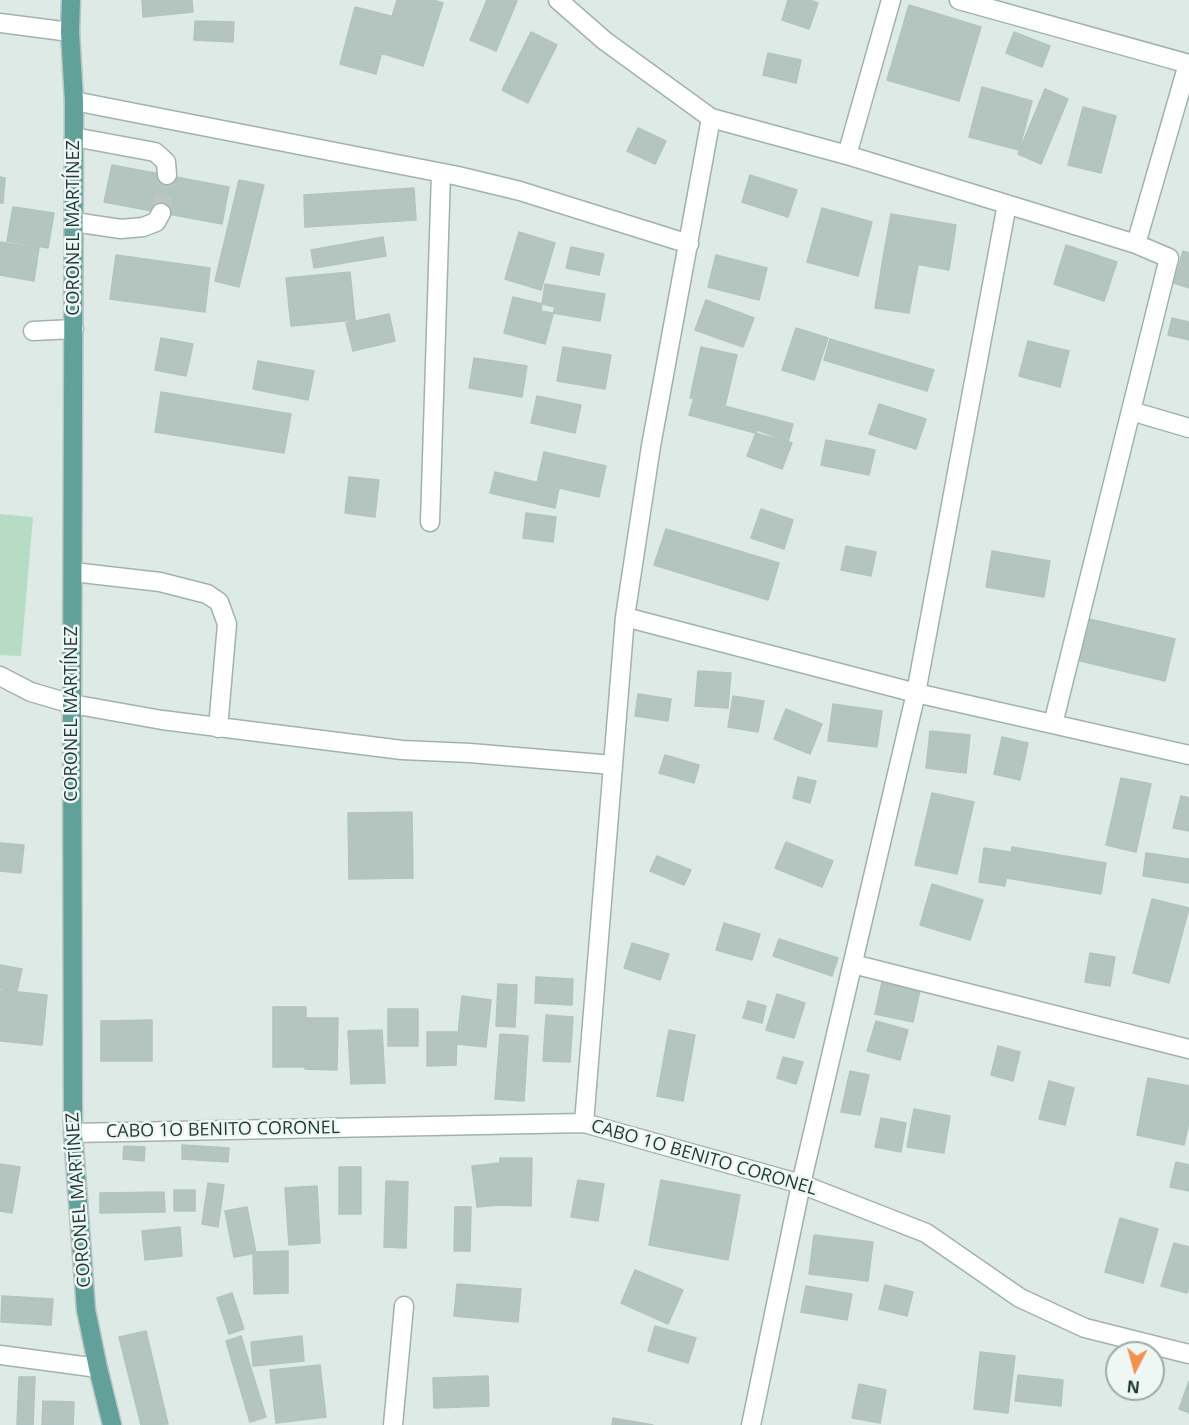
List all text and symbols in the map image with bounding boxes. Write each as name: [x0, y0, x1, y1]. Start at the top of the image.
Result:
street label: CORONEL MARTÍNEZ: [63, 140, 85, 316]
street label: CORONEL MARTÍNEZ: [61, 626, 83, 802]
street label: CORONEL MARTÍNEZ: [62, 1112, 96, 1288]
street label: CABO 1O BENITO CORONEL: [588, 1115, 820, 1201]
street label: CABO 1O BENITO CORONEL: [106, 1117, 340, 1143]
north arrow: [1105, 1341, 1165, 1401]
text: N: [1126, 1375, 1141, 1399]

